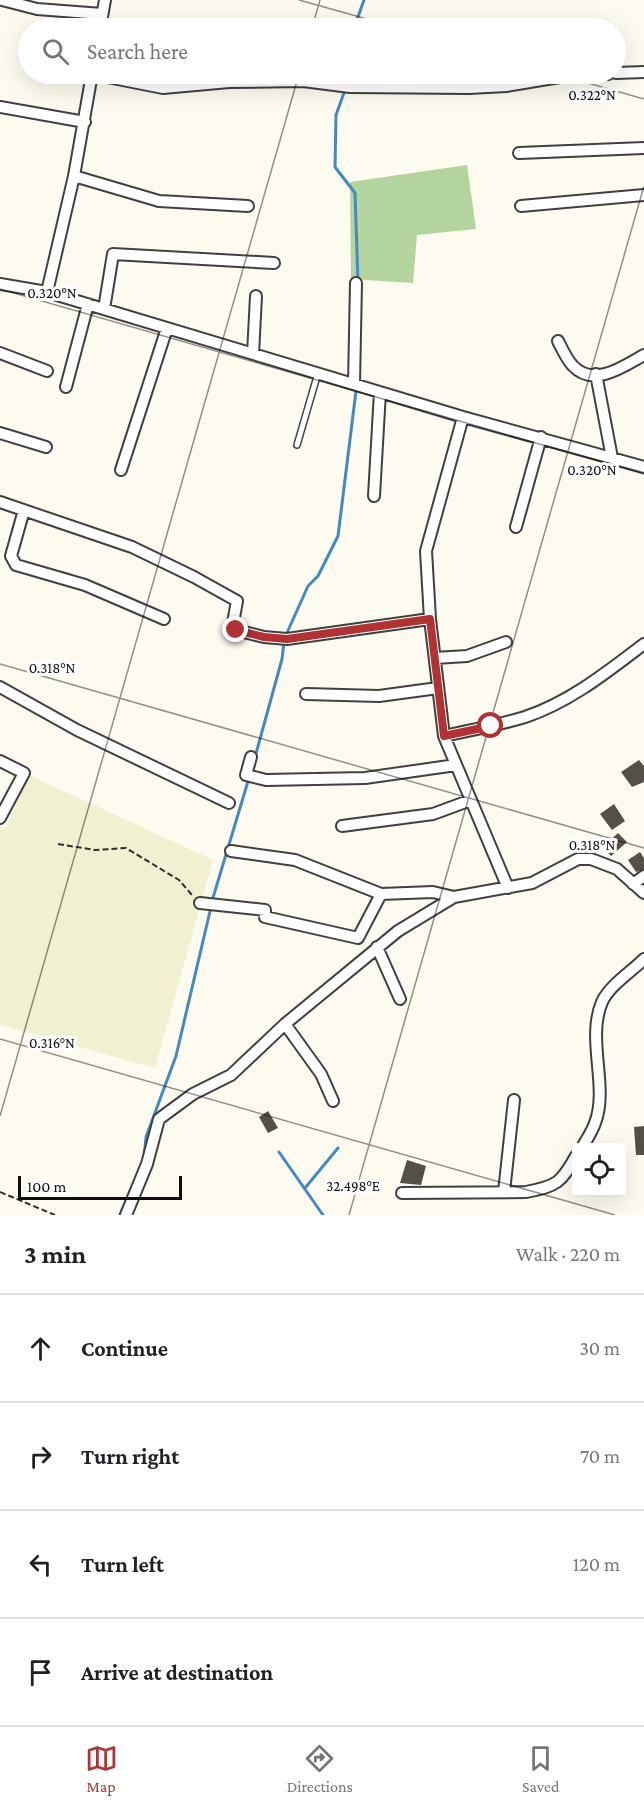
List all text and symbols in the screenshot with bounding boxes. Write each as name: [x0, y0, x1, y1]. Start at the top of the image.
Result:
search box: [18, 18, 626, 84]
icon: search: [39, 35, 72, 68]
text: Search here: [87, 39, 188, 64]
text: 0.322°N: [568, 87, 616, 103]
text: 0.320°N: [27, 285, 77, 301]
text: 0.320°N: [567, 462, 617, 478]
route end: [222, 616, 248, 642]
text: 0.318°N: [29, 660, 75, 676]
route start: [477, 712, 503, 738]
text: 0.318°N: [569, 837, 615, 853]
text: 0.316°N: [29, 1035, 75, 1051]
map controls: [572, 1143, 626, 1197]
button: locate: [572, 1143, 626, 1197]
scale bar: [18, 1173, 182, 1200]
text: 100 m: [27, 1178, 66, 1195]
text: 32.498°E: [326, 1178, 380, 1194]
text: 3 min: [24, 1240, 86, 1269]
text: Walk · 220 m: [516, 1243, 620, 1265]
icon: ahead: [24, 1332, 57, 1365]
text: Continue: [81, 1336, 168, 1361]
text: 30 m: [579, 1337, 620, 1359]
icon: right: [24, 1440, 57, 1473]
text: Turn right: [81, 1444, 179, 1469]
text: 70 m: [580, 1445, 620, 1467]
icon: left: [24, 1548, 57, 1581]
text: Turn left: [81, 1552, 164, 1577]
text: 120 m: [573, 1553, 620, 1575]
icon: arrive: [24, 1656, 57, 1689]
text: Arrive at destination: [81, 1660, 273, 1685]
tab: Map: [85, 1742, 118, 1795]
tab: Directions: [287, 1742, 353, 1795]
tab: Saved: [522, 1742, 559, 1795]

